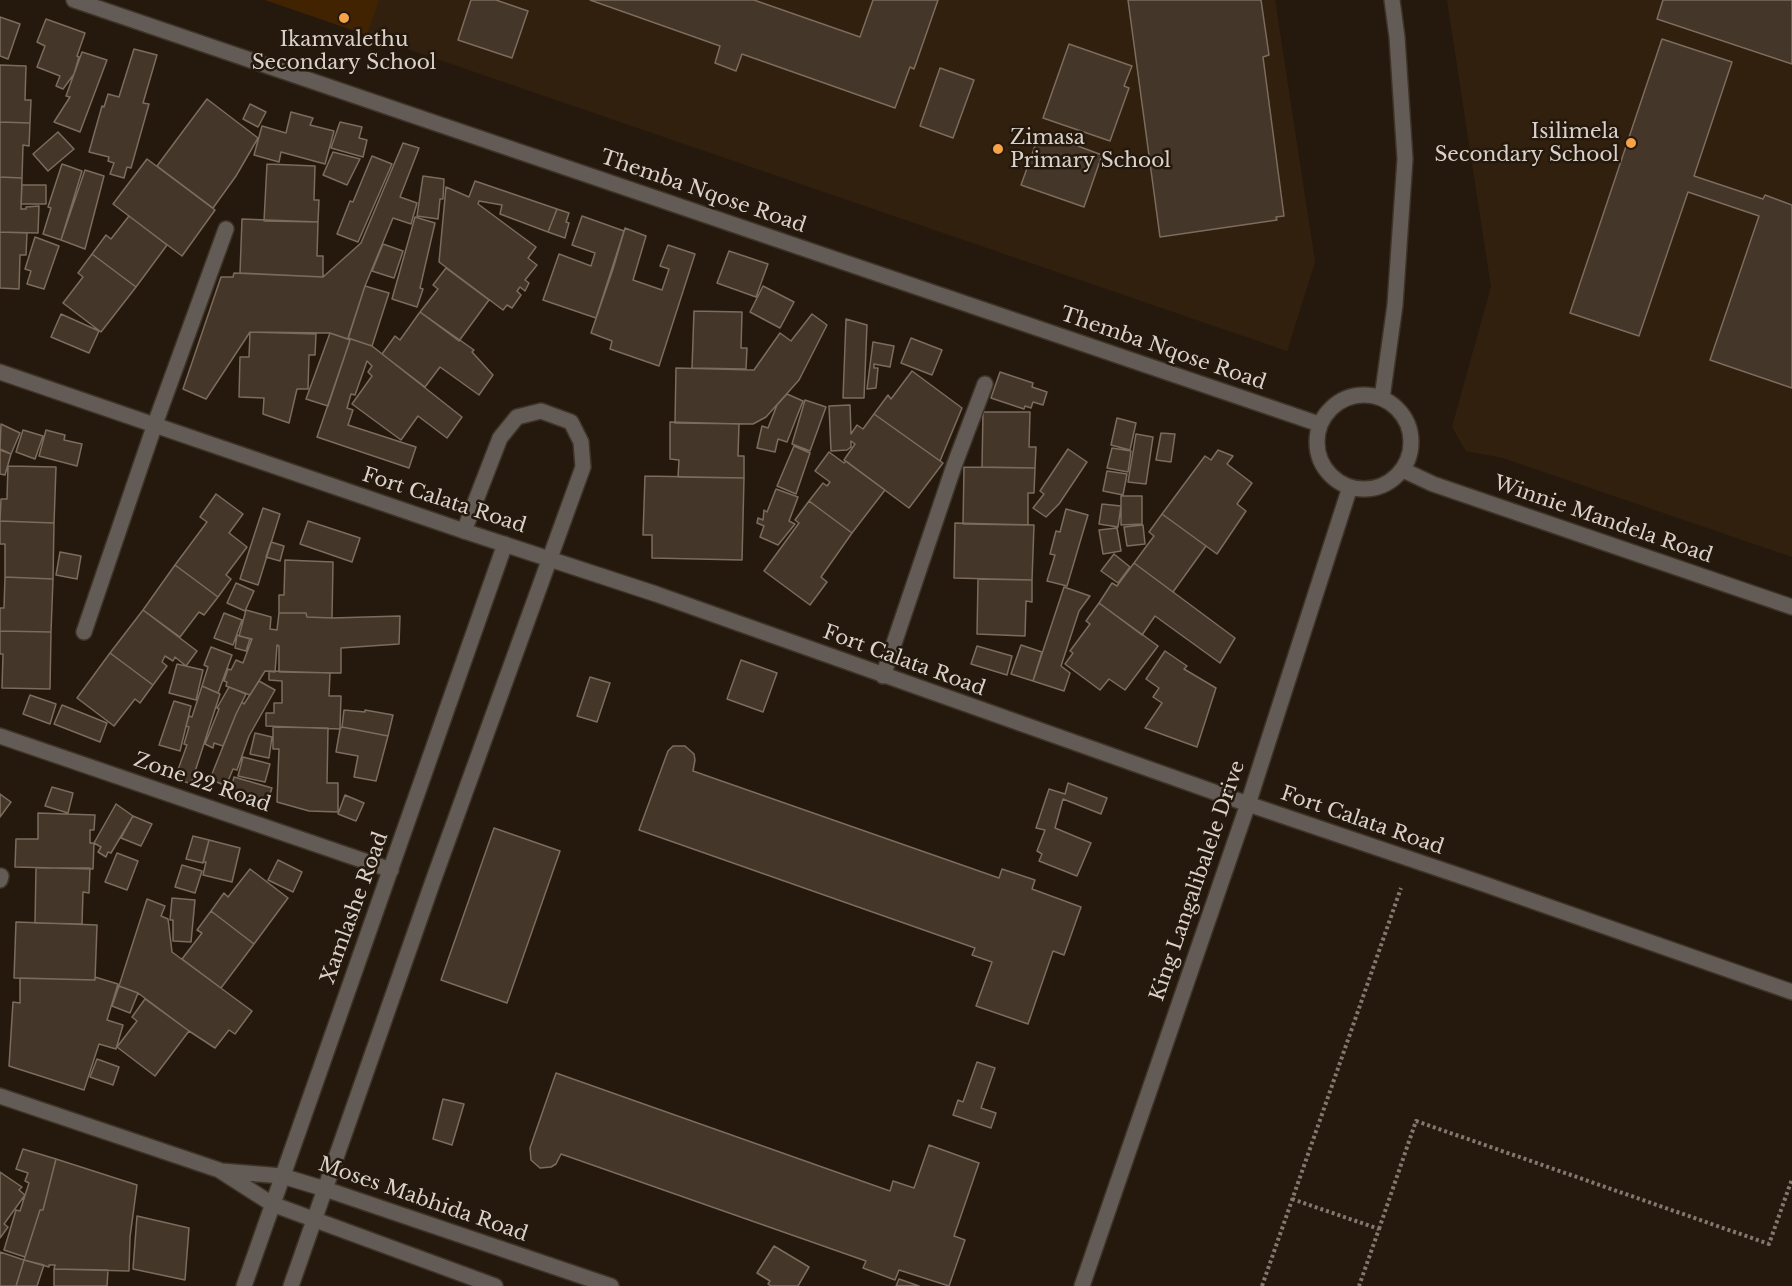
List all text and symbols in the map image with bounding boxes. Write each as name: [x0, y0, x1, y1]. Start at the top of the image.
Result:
marker: Ikamvalethu Secondary School: [337, 11, 351, 25]
place label: Ikamvalethu Secondary School: [252, 28, 436, 75]
place label: Isilimela Secondary School: [1434, 120, 1619, 167]
place label: Zimasa Primary School: [1010, 126, 1171, 173]
marker: Isilimela Secondary School: [1624, 136, 1638, 150]
marker: Zimasa Primary School: [991, 142, 1005, 156]
street label: Themba Nqose Road: [597, 146, 809, 238]
street label: Themba Nqose Road: [1057, 303, 1269, 395]
street label: Fort Calata Road: [359, 463, 529, 539]
street label: Winnie Mandela Road: [1490, 471, 1716, 569]
street label: Fort Calata Road: [820, 621, 988, 701]
street label: Zone 22 Road: [130, 748, 274, 818]
street label: King Langalibalele Drive: [1146, 758, 1250, 1004]
street label: Fort Calata Road: [1277, 782, 1447, 860]
street label: Xamlashe Road: [316, 829, 394, 987]
street label: Moses Mabhida Road: [315, 1153, 531, 1247]

